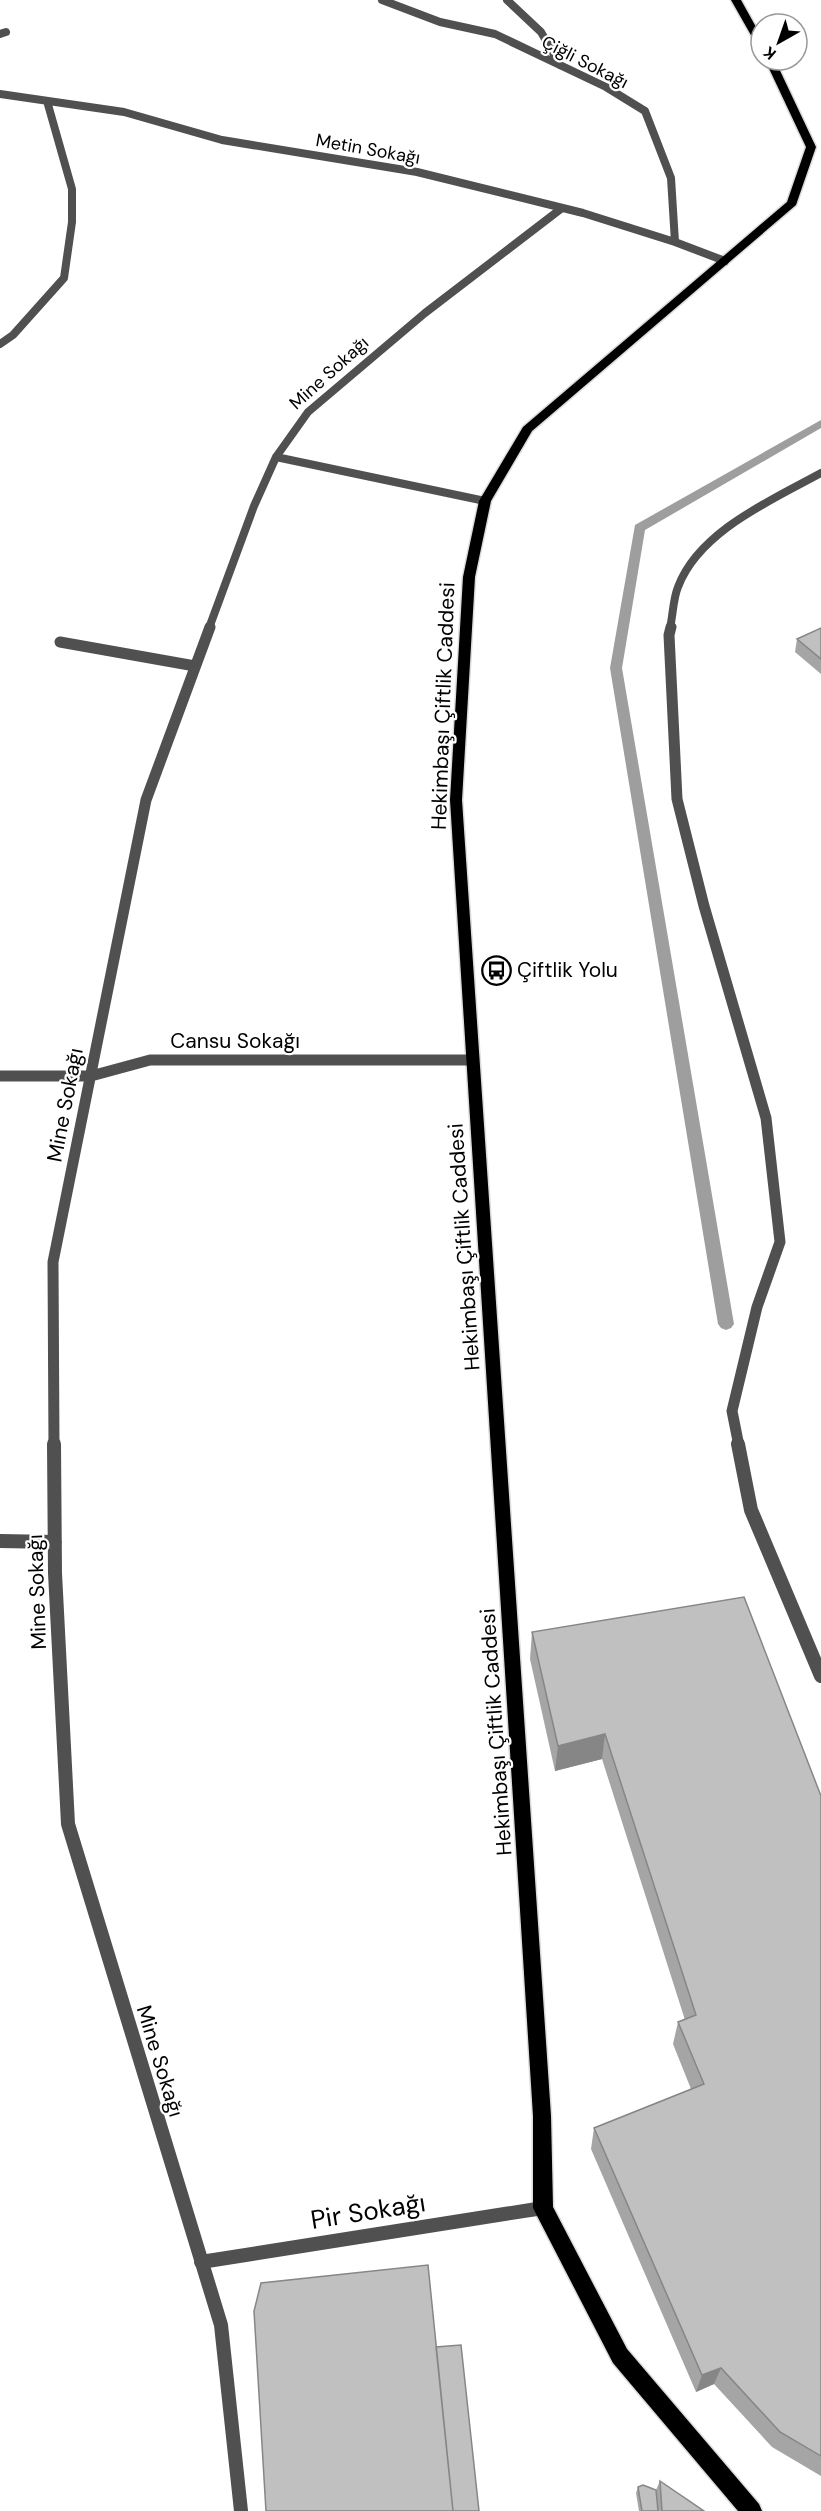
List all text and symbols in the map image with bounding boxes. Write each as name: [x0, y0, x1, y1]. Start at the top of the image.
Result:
north arrow: [749, 12, 809, 72]
street label: Çiğli Sokağı: [538, 30, 632, 94]
text: K: [759, 41, 780, 65]
street label: Metin Sokağı: [314, 128, 422, 170]
street label: Mine Sokağı: [284, 331, 374, 415]
street label: Hekimbaşı Çiftlik Caddesi: [425, 582, 461, 830]
bus stop icon: Çiftlik Yolu: [480, 954, 512, 986]
place label: Çiftlik Yolu: [517, 956, 618, 984]
street label: Cansu Sokağı: [170, 1027, 300, 1055]
street label: Mine Sokağı: [40, 1046, 90, 1164]
street label: Hekimbaşı Çiftlik Caddesi: [441, 1123, 487, 1371]
street label: Mine Sokağı: [21, 1534, 53, 1650]
street label: Hekimbaşı Çiftlik Caddesi: [473, 1608, 519, 1856]
street label: Mine Sokağı: [130, 2002, 190, 2120]
street label: Pir Sokağı: [308, 2185, 428, 2237]

